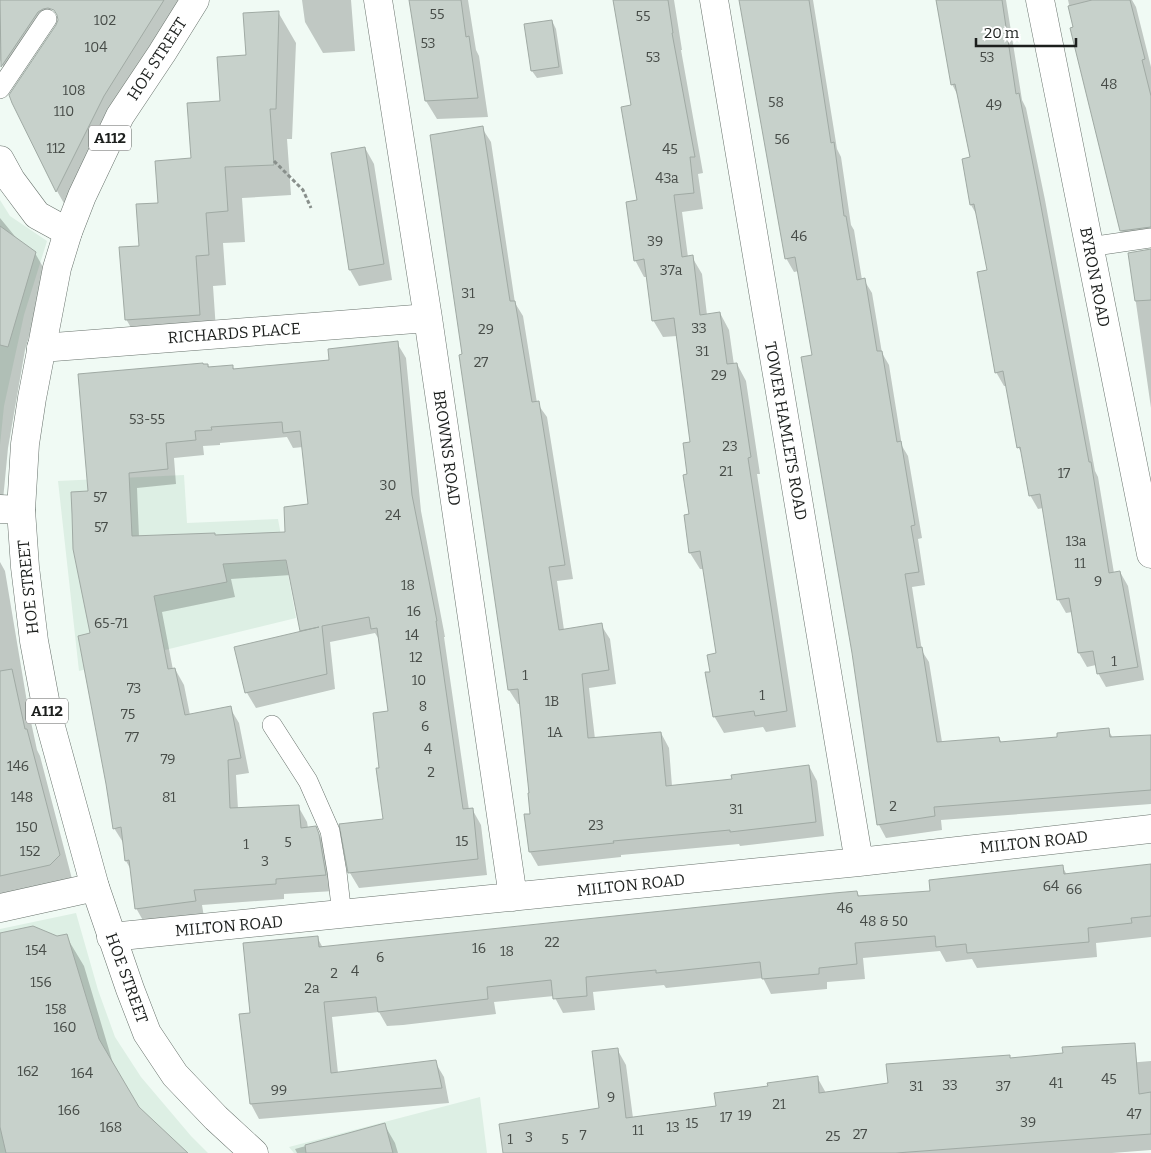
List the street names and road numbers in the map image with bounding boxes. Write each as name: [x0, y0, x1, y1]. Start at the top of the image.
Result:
street label: HOE STREET: [123, 14, 191, 104]
road number: A112: [89, 126, 131, 150]
street label: BYRON ROAD: [1076, 225, 1114, 329]
street label: RICHARDS PLACE: [167, 319, 301, 347]
street label: TOWER HAMLETS ROAD: [761, 340, 811, 522]
street label: BROWNS ROAD: [429, 389, 465, 507]
street label: HOE STREET: [14, 539, 42, 635]
road number: A112: [26, 698, 68, 724]
street label: MILTON ROAD: [979, 827, 1089, 857]
street label: MILTON ROAD: [576, 870, 686, 900]
street label: MILTON ROAD: [174, 912, 284, 940]
street label: HOE STREET: [102, 930, 152, 1026]

